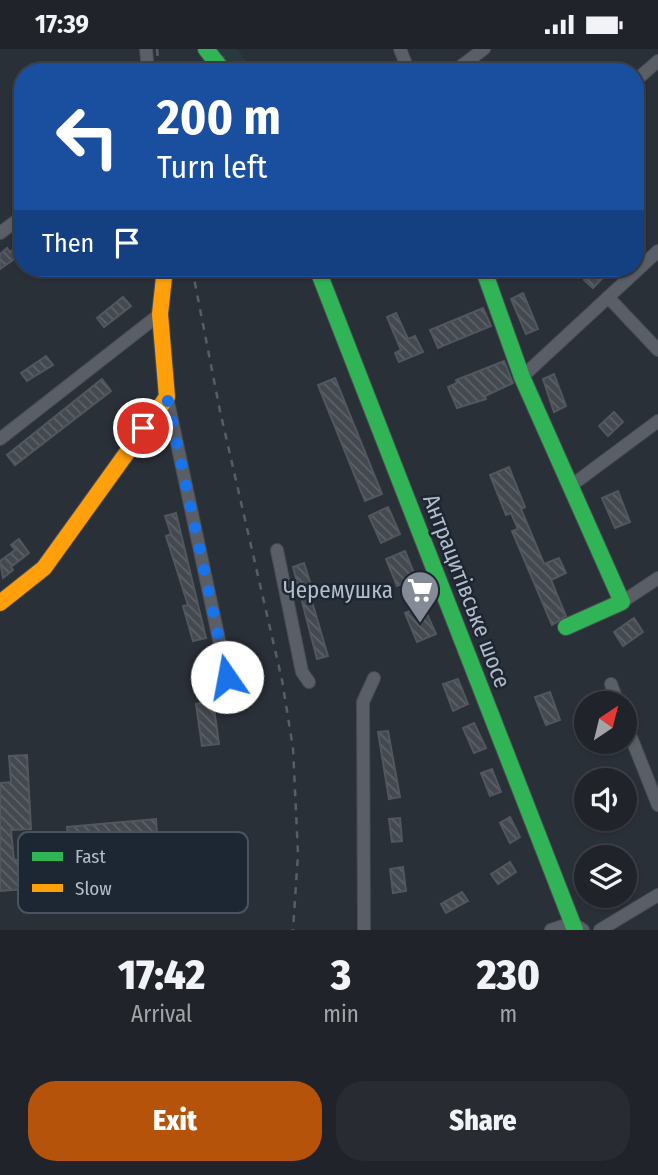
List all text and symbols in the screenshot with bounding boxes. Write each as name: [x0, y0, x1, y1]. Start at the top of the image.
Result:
text: 17:39: [35, 9, 89, 40]
text: 200 m: [157, 88, 281, 147]
icon: left: [42, 91, 133, 182]
text: Turn left: [157, 148, 267, 186]
icon: arrive: [108, 224, 146, 262]
text: Then: [42, 228, 94, 259]
pin: [113, 398, 173, 458]
icon: arrive: [124, 409, 162, 447]
street label: Антрацитівське шосе: [417, 490, 517, 692]
supermarket icon: Черемушка: [399, 569, 441, 624]
place label: Черемушка: [283, 576, 393, 604]
position arrow: [190, 640, 264, 714]
north arrow: [574, 691, 637, 754]
map controls: [574, 691, 637, 908]
button: sound: [574, 768, 637, 831]
legend: [18, 832, 248, 913]
text: Fast: [75, 845, 106, 868]
button: layers: [574, 845, 637, 908]
text: Slow: [75, 877, 112, 900]
text: 17:42: [118, 950, 205, 1000]
text: 3: [331, 950, 351, 1000]
text: 230: [477, 950, 540, 1000]
text: Arrival: [131, 1000, 192, 1028]
text: min: [323, 1000, 359, 1028]
text: m: [500, 1000, 517, 1028]
button: Exit: [28, 1081, 322, 1161]
button: Share: [336, 1081, 630, 1161]

